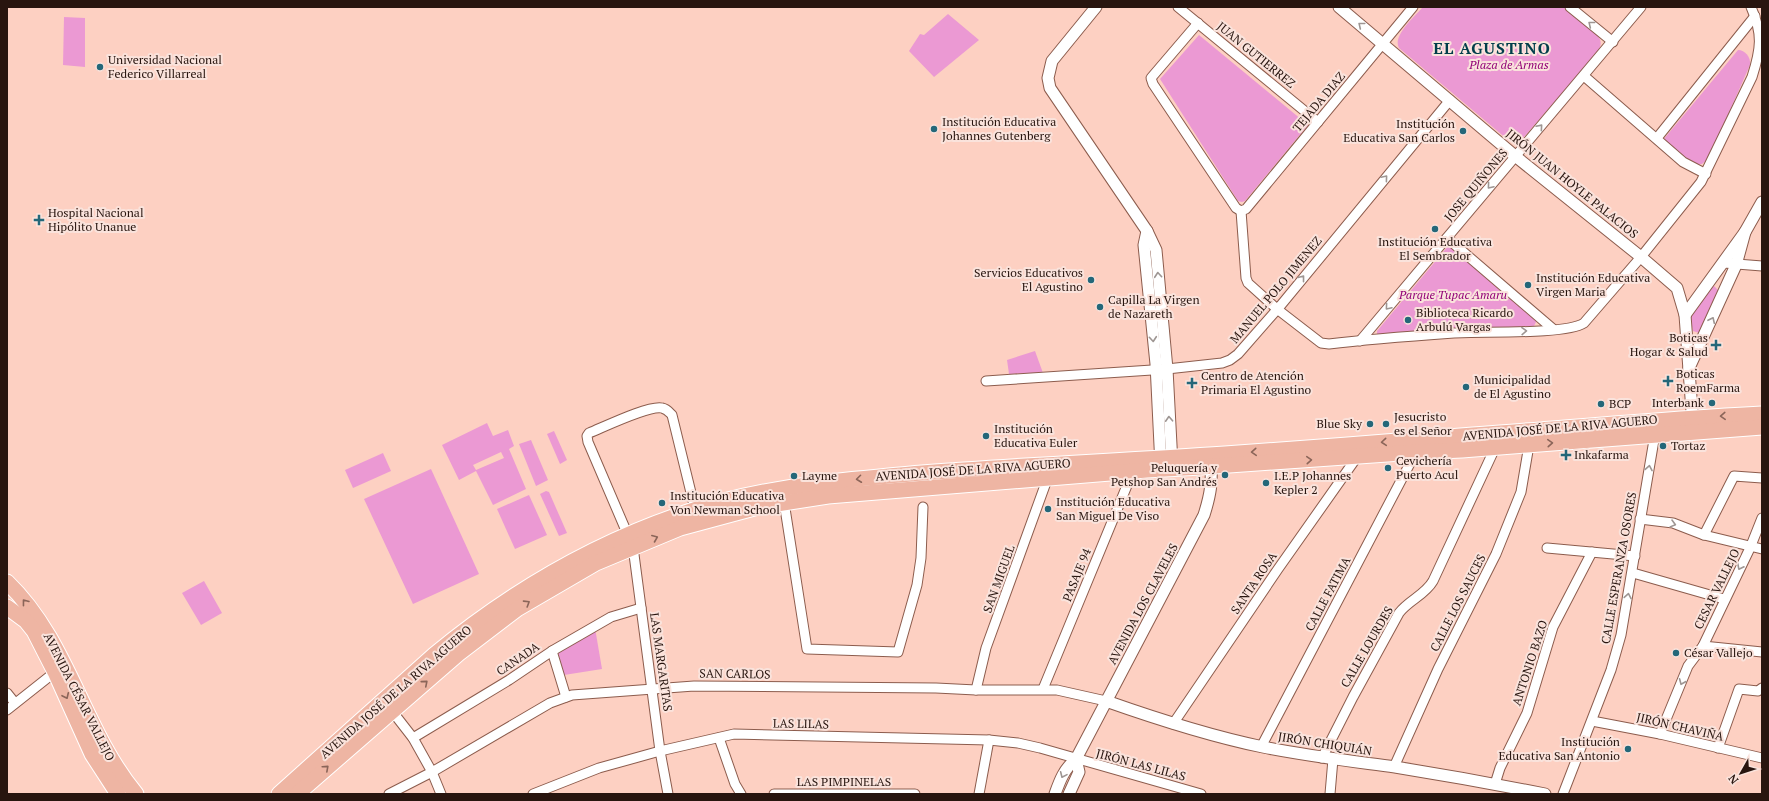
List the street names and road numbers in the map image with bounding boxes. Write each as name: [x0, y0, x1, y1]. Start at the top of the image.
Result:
street label: JUAN GUTIERREZ: [1214, 18, 1299, 91]
street label: TEJADA DIAZ: [1289, 69, 1348, 135]
street label: JIRÓN JUAN HOYLE PALACIOS: [1503, 126, 1641, 241]
street label: JOSE QUIÑONES: [1441, 145, 1510, 224]
street label: MANUEL POLO JIMENEZ: [1227, 233, 1325, 346]
street label: AVENIDA JOSÉ DE LA RIVA AGUERO: [1462, 411, 1658, 443]
street label: AVENIDA JOSÉ DE LA RIVA AGUERO: [875, 455, 1071, 484]
street label: CALLE ESPERANZA OSORES: [1598, 491, 1639, 645]
street label: AVENIDA LOS CLAVELES: [1104, 541, 1181, 667]
street label: SAN MIGUEL: [979, 543, 1018, 615]
street label: PASAJE 94: [1059, 546, 1094, 604]
street label: CESAR VALLEJO: [1691, 546, 1743, 632]
street label: SANTA ROSA: [1227, 548, 1280, 617]
street label: CALLE LOS SAUCES: [1427, 552, 1489, 654]
street label: CALLE FATIMA: [1302, 553, 1354, 633]
street label: CALLE LOURDES: [1337, 603, 1396, 690]
street label: LAS MARGARITAS: [647, 612, 676, 712]
street label: ANTONIO BAZO: [1509, 618, 1550, 708]
street label: AVENIDA JOSÉ DE LA RIVA AGUERO: [317, 622, 474, 761]
street label: AVENIDA CÉSAR VALLEJO: [41, 630, 118, 763]
street label: CANADA: [493, 638, 543, 678]
street label: SAN CARLOS: [699, 665, 771, 682]
street label: JIRÓN CHAVIÑA: [1635, 709, 1726, 744]
street label: LAS LILAS: [773, 716, 829, 731]
street label: JIRÓN CHIQUIÁN: [1277, 729, 1373, 758]
street label: JIRÓN LAS LILAS: [1095, 745, 1188, 784]
street label: LAS PIMPINELAS: [797, 774, 891, 789]

